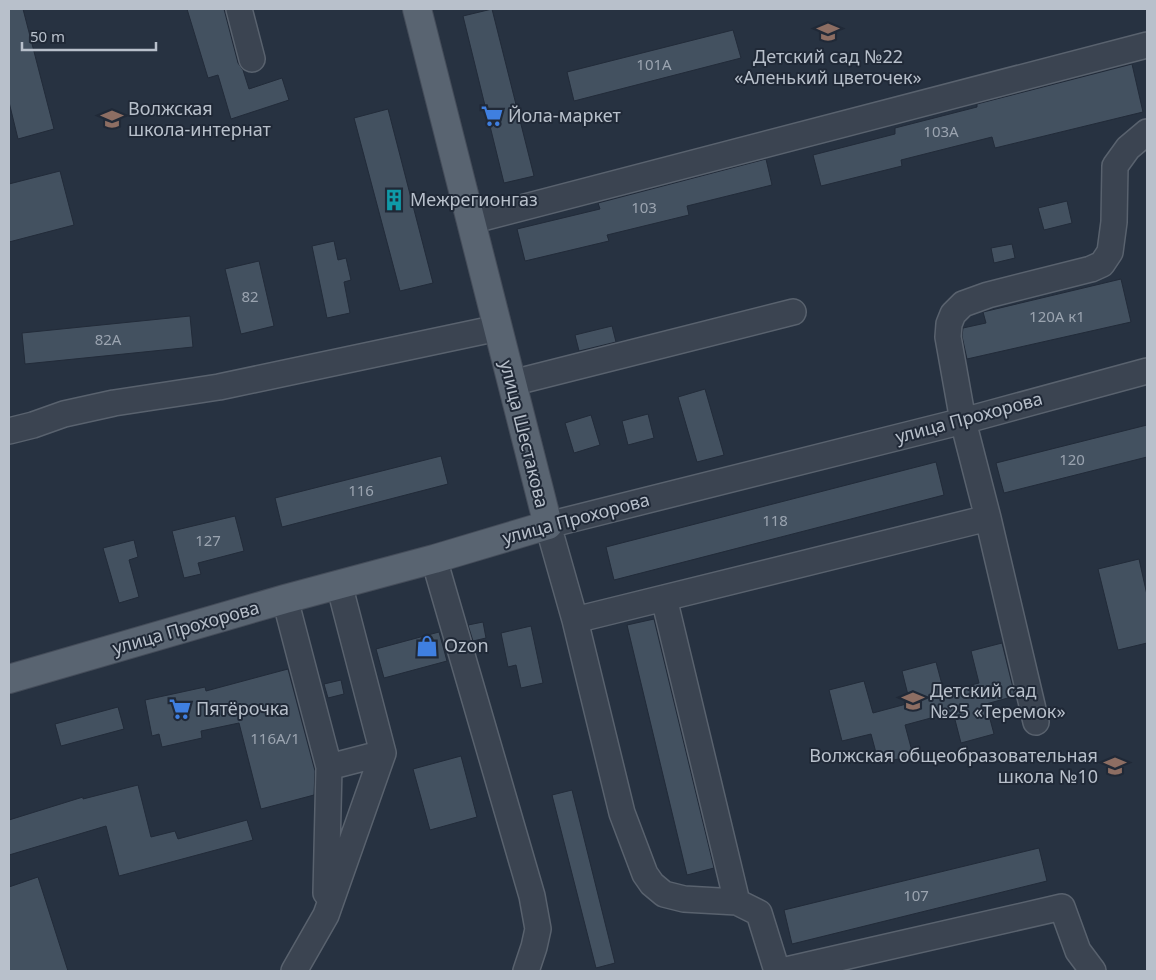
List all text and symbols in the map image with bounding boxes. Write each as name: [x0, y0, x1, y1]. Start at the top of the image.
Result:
school or university icon: Детский сад №22 «Аленький цветочек»: [815, 19, 841, 45]
scale bar: [22, 20, 156, 52]
text: 50 m: [30, 26, 65, 46]
place label: Детский сад №22 «Аленький цветочек»: [734, 44, 922, 89]
house number: 101А: [636, 54, 672, 74]
place label: Волжская школа-интернат: [128, 96, 272, 141]
supermarket icon: Йола-маркет: [479, 103, 505, 129]
place label: Йола-маркет: [508, 103, 621, 127]
school or university icon: Волжская школа-интернат: [99, 106, 125, 132]
house number: 103А: [923, 121, 959, 141]
building icon: Межрегионгаз: [381, 187, 407, 213]
place label: Межрегионгаз: [410, 187, 538, 211]
house number: 103: [631, 197, 657, 217]
house number: 82: [241, 286, 259, 306]
house number: 120А к1: [1029, 306, 1085, 326]
house number: 82А: [95, 329, 122, 349]
street label: улица Шестакова: [495, 357, 555, 510]
street label: улица Прохорова: [892, 386, 1045, 448]
house number: 120: [1059, 449, 1085, 469]
house number: 116: [348, 480, 374, 500]
street label: улица Прохорова: [499, 487, 652, 549]
house number: 118: [762, 510, 788, 530]
house number: 127: [195, 530, 221, 550]
street label: улица Прохорова: [110, 595, 262, 659]
shop icon: Ozon: [414, 633, 440, 659]
place label: Ozon: [444, 633, 489, 657]
place label: Детский сад №25 «Теремок»: [930, 678, 1066, 723]
school or university icon: Детский сад №25 «Теремок»: [900, 688, 926, 714]
supermarket icon: Пятёрочка: [167, 696, 193, 722]
place label: Пятёрочка: [196, 696, 289, 720]
house number: 116А/1: [250, 728, 300, 748]
place label: Волжская общеобразовательная школа №10: [809, 743, 1098, 788]
school or university icon: Волжская общеобразовательная школа №10: [1102, 753, 1128, 779]
house number: 107: [903, 885, 929, 905]

